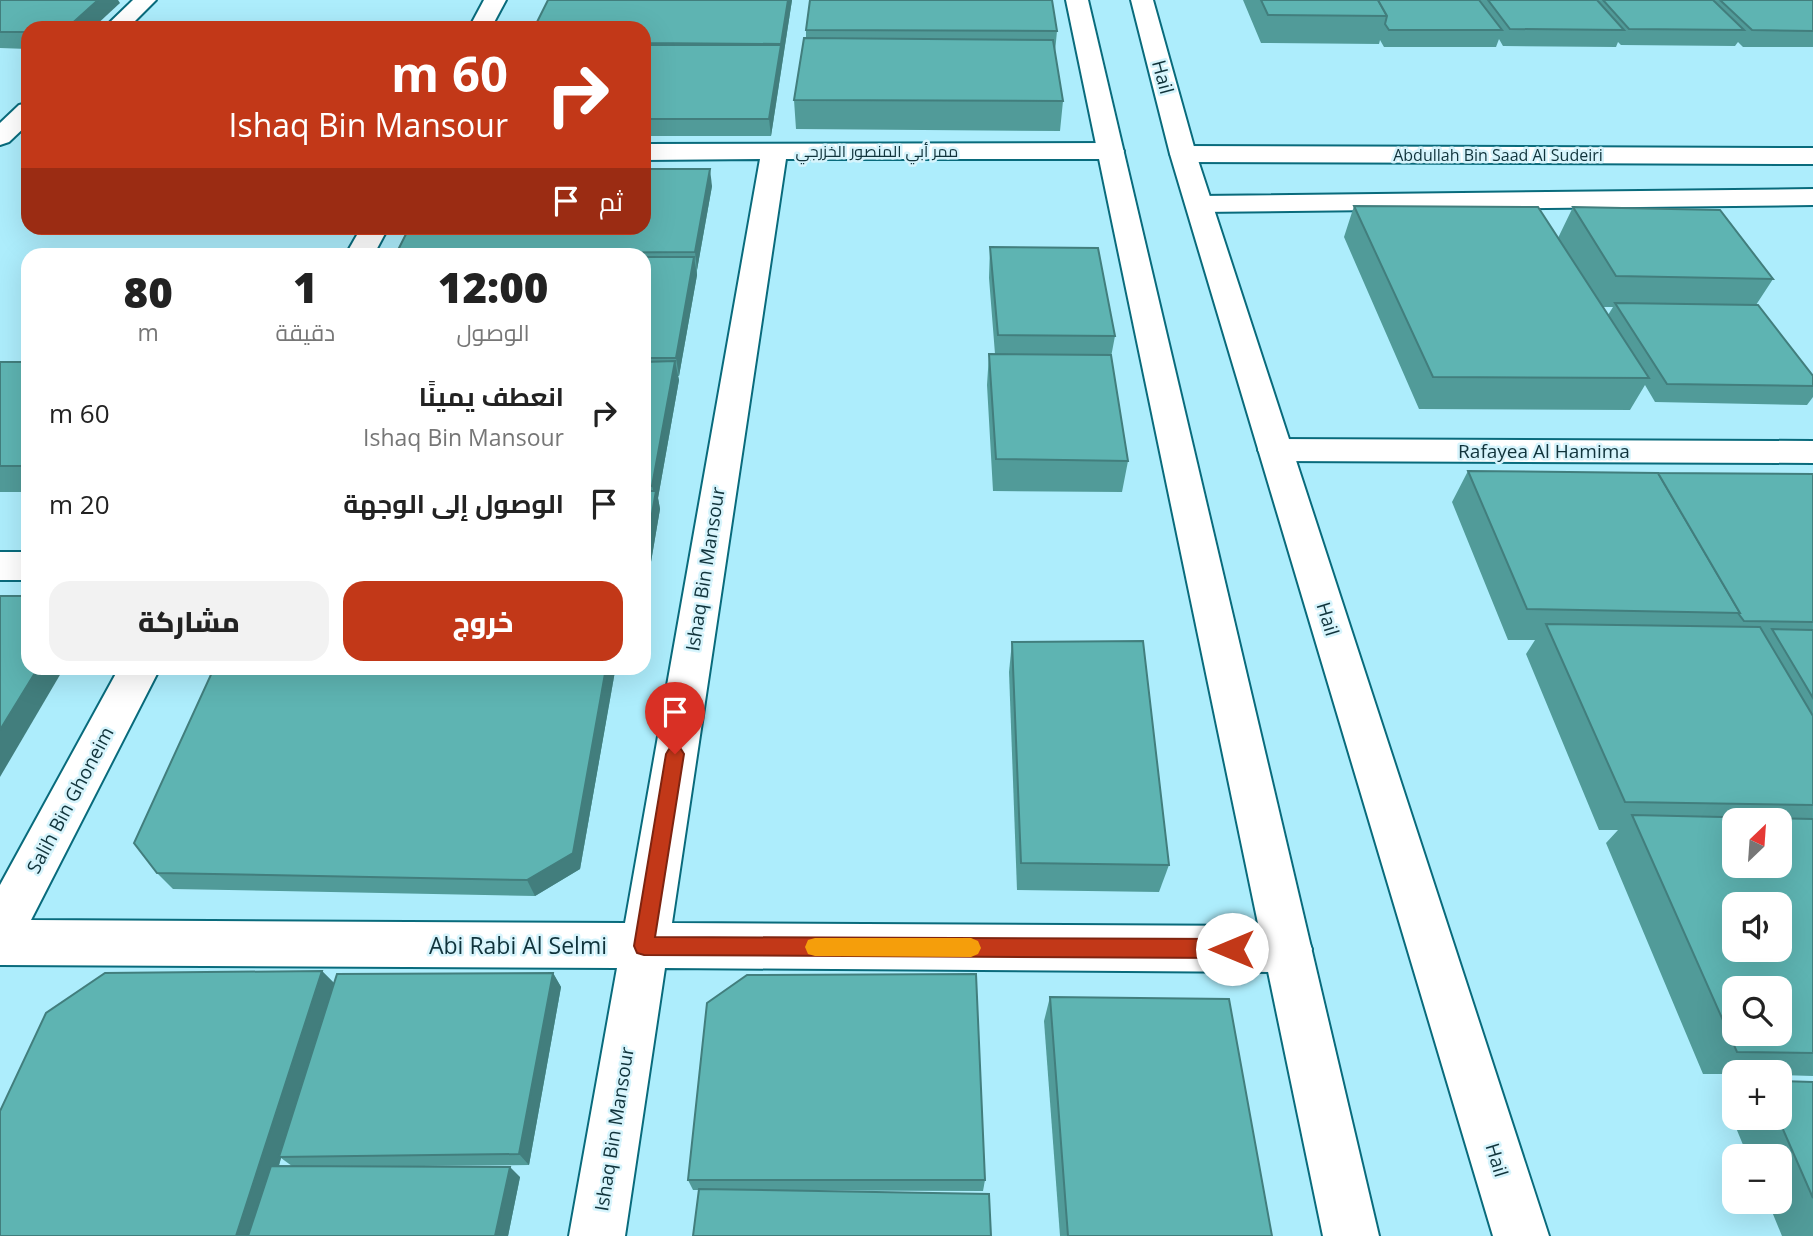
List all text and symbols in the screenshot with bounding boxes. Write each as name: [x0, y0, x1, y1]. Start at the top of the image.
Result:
text: 60 m: [391, 40, 508, 106]
icon: right: [532, 49, 623, 140]
street label: Hail: [1146, 57, 1180, 97]
text: Ishaq Bin Mansour: [228, 103, 508, 146]
street label: ممر أبي المنصور الخزرجي: [796, 140, 958, 165]
street label: Abdullah Bin Saad Al Sudeiri: [1393, 144, 1603, 166]
icon: arrive: [547, 182, 585, 220]
text: ثم: [599, 183, 623, 219]
text: 1: [293, 258, 318, 315]
text: 12:00: [438, 258, 548, 315]
text: 80: [124, 263, 173, 320]
text: m: [138, 316, 159, 348]
text: دقيقة: [275, 316, 335, 348]
text: الوصول: [456, 316, 530, 348]
text: انعطف يمينًا: [419, 378, 564, 414]
icon: right: [585, 394, 623, 432]
text: 60 m: [49, 395, 110, 431]
text: Ishaq Bin Mansour: [363, 421, 564, 453]
street label: Rafayea Al Hamima: [1458, 438, 1630, 464]
text: الوصول إلى الوجهة: [343, 485, 564, 521]
icon: arrive: [585, 485, 623, 523]
street label: Ishaq Bin Mansour: [679, 485, 731, 653]
text: 20 m: [49, 486, 110, 522]
button: مشاركة: [49, 581, 329, 661]
button: خروج: [343, 581, 623, 661]
street label: Hail: [1311, 599, 1345, 639]
pin: [645, 682, 705, 754]
icon: arrive: [656, 693, 694, 731]
street label: Salih Bin Ghoneim: [20, 722, 120, 878]
north arrow: [1722, 808, 1792, 878]
map controls: [1722, 808, 1792, 1214]
button: sound: [1722, 892, 1792, 962]
position arrow: [1195, 912, 1269, 986]
street label: Abi Rabi Al Selmi: [429, 929, 607, 961]
button: search: [1722, 976, 1792, 1046]
street label: Ishaq Bin Mansour: [588, 1045, 640, 1213]
button: +: [1722, 1060, 1792, 1130]
street label: Hail: [1480, 1140, 1514, 1180]
button: −: [1722, 1144, 1792, 1214]

